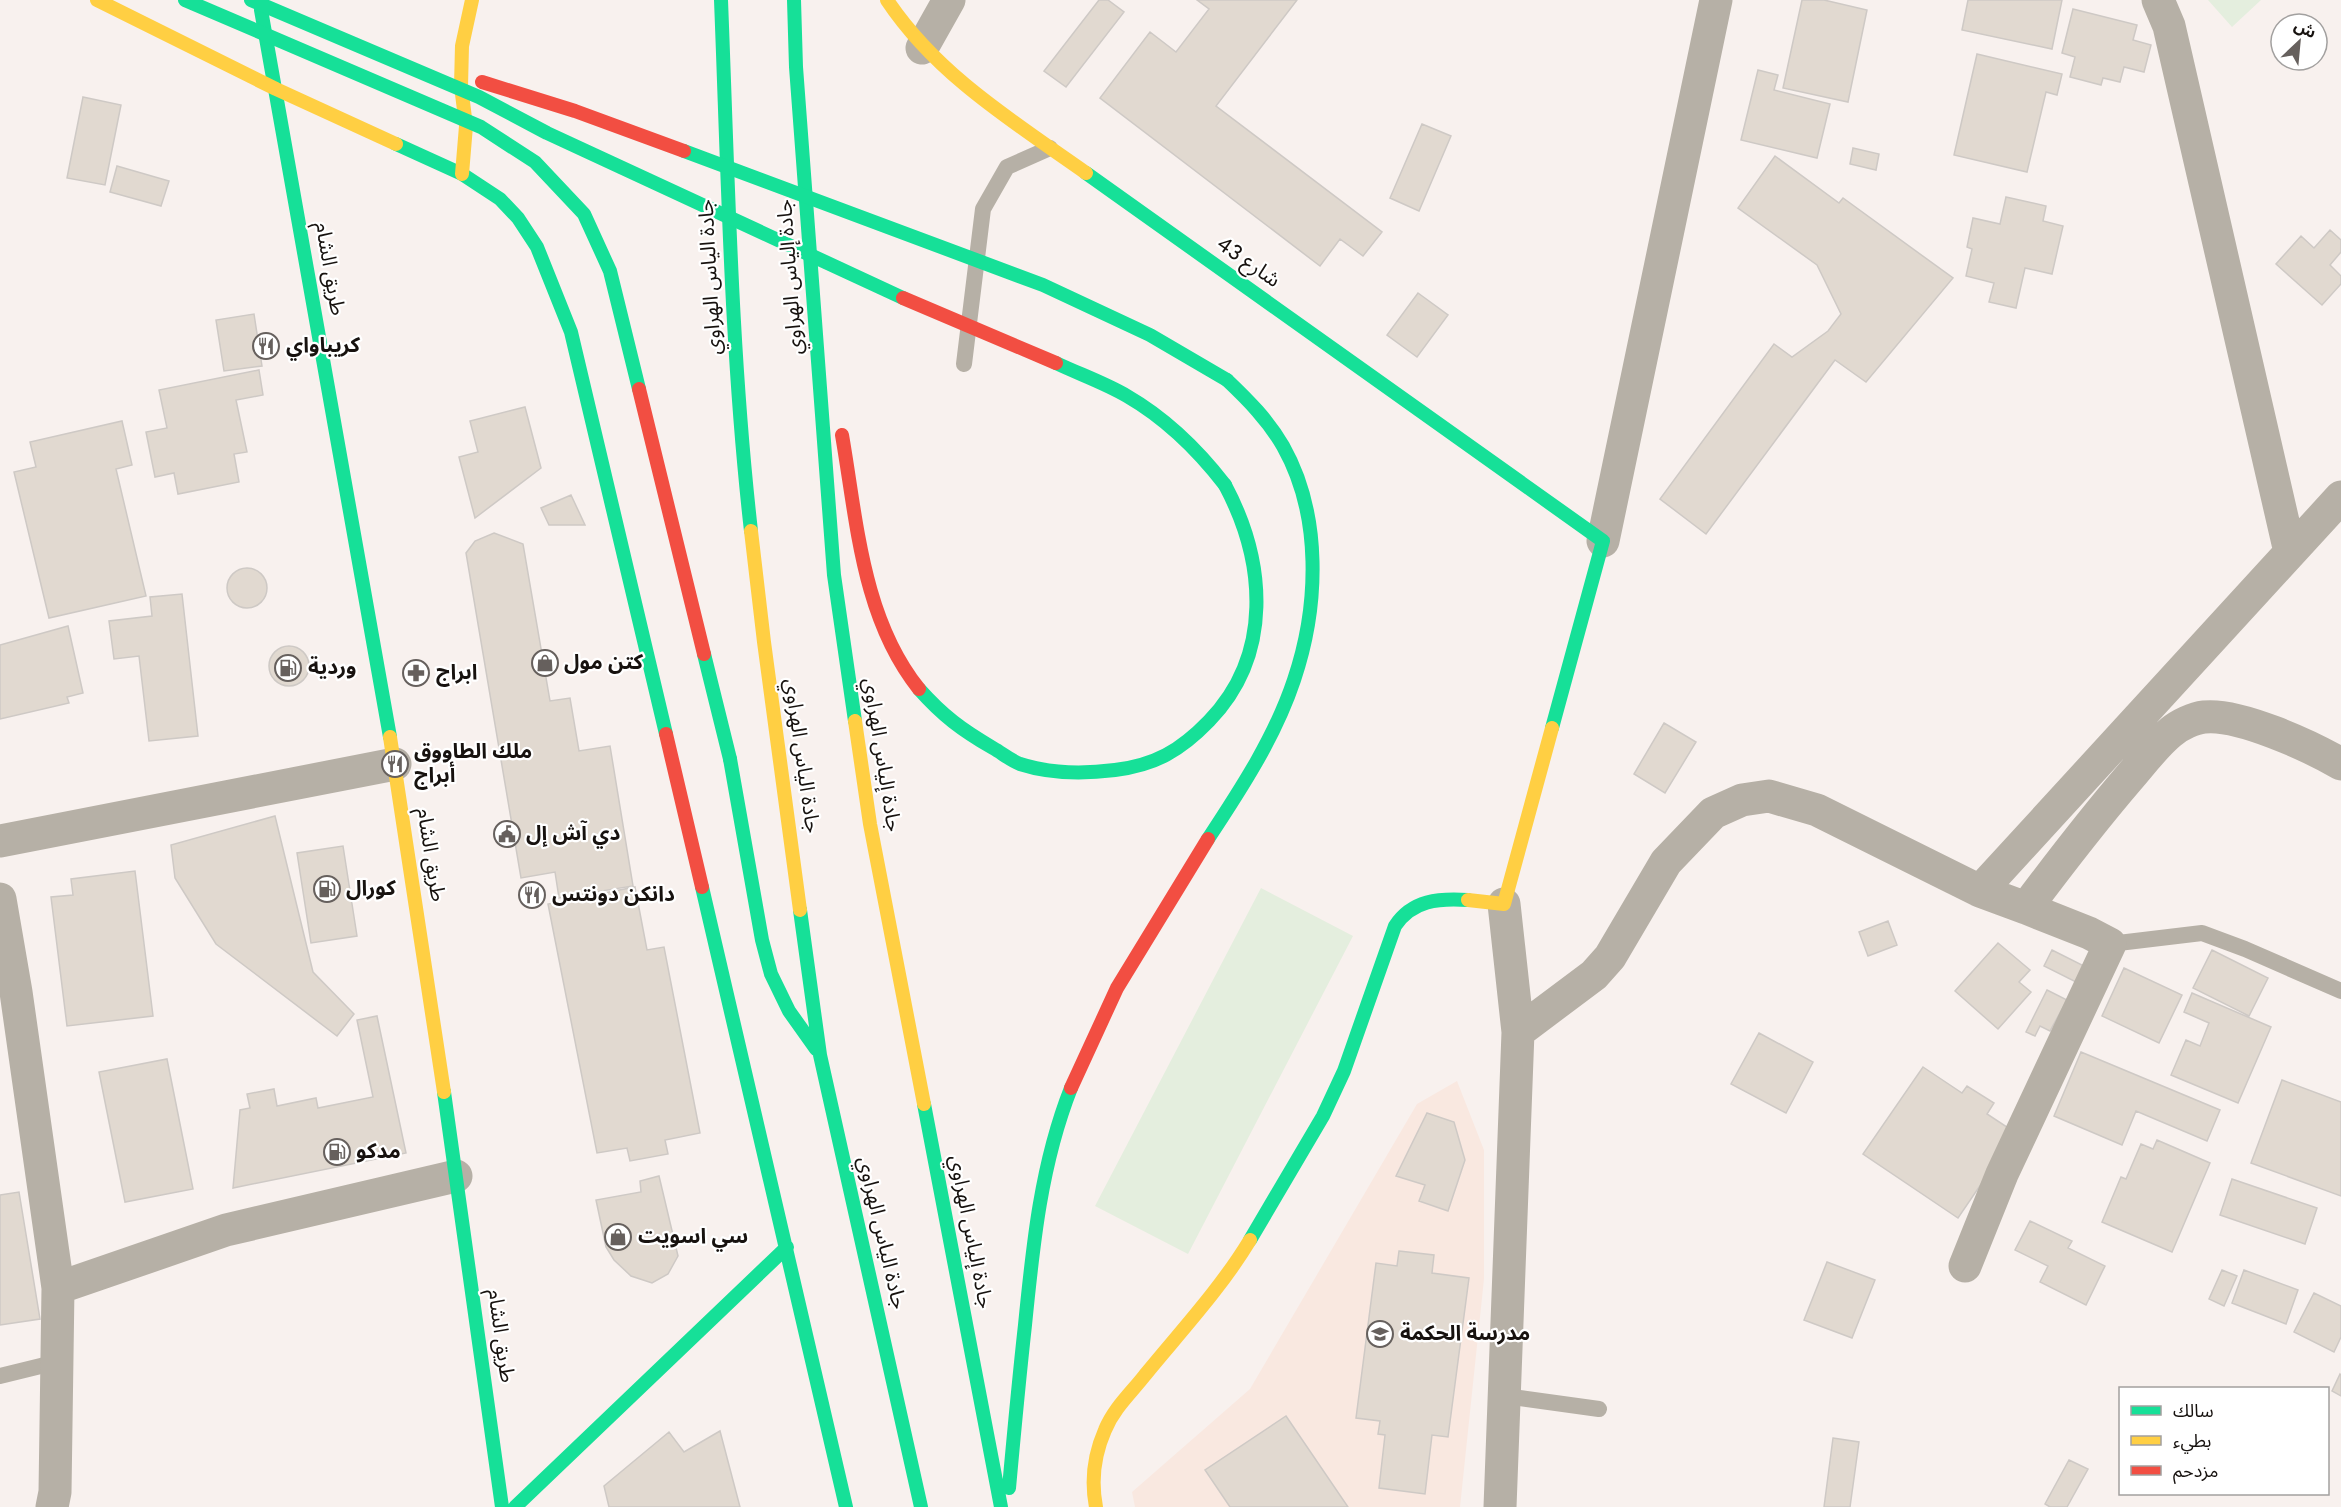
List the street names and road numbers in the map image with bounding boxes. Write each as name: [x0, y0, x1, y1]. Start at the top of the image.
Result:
street label: جادة الياس الهراوي: [693, 198, 729, 356]
street label: جادة إلياس الهراوي: [772, 198, 811, 356]
street label: طريق الشام: [307, 220, 351, 318]
street label: شارع 43: [1211, 231, 1285, 295]
street label: جادة إلياس الهراوي: [855, 676, 907, 834]
street label: جادة الياس الهراوي: [776, 677, 825, 835]
street label: طريق الشام: [408, 806, 451, 904]
street label: جادة إلياس الهراوي: [941, 1153, 998, 1311]
street label: جادة الياس الهراوي: [849, 1154, 912, 1312]
street label: طريق الشام: [479, 1287, 520, 1385]

